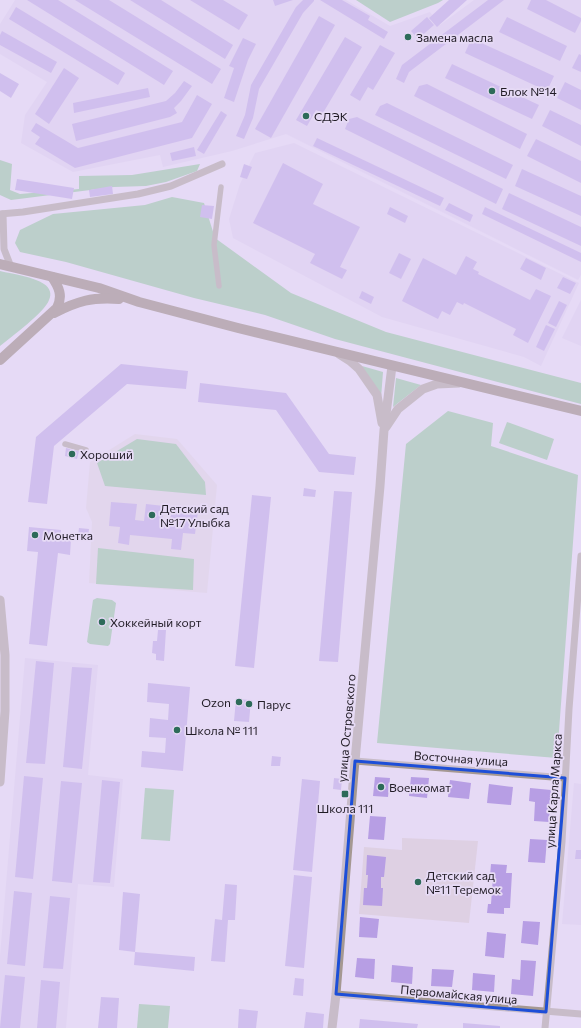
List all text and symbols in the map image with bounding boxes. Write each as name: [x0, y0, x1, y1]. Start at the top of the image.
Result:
place label: Замена масла: [416, 30, 493, 44]
marker: Замена масла: [403, 32, 413, 42]
place label: Блок №14: [500, 84, 557, 98]
marker: Блок №14: [487, 86, 497, 96]
place label: СДЭК: [314, 109, 348, 123]
marker: СДЭК: [301, 111, 311, 121]
place label: Хороший: [80, 447, 133, 461]
marker: Хороший: [67, 449, 77, 459]
place label: Детский сад №17 Улыбка: [160, 501, 230, 529]
marker: Детский сад №17 Улыбка: [147, 510, 157, 520]
place label: Монетка: [43, 528, 93, 542]
marker: Монетка: [30, 530, 40, 540]
place label: Хоккейный корт: [110, 615, 202, 629]
marker: Хоккейный корт: [97, 617, 107, 627]
street label: улица Островского: [334, 673, 358, 783]
place label: Ozon: [201, 695, 231, 709]
marker: Ozon: [234, 697, 244, 707]
place label: Парус: [257, 697, 291, 711]
marker: Парус: [244, 699, 254, 709]
place label: Школа № 111: [185, 723, 258, 737]
marker: Школа № 111: [172, 725, 182, 735]
street label: улица Карла Маркса: [542, 733, 564, 849]
street label: Восточная улица: [413, 748, 509, 768]
place label: Военкомат: [389, 780, 451, 794]
marker: Военкомат: [376, 782, 386, 792]
marker: Школа 111: [340, 789, 350, 799]
place label: Школа 111: [317, 801, 373, 815]
place label: Детский сад №11 Теремок: [426, 868, 502, 896]
marker: Детский сад №11 Теремок: [413, 877, 423, 887]
street label: Первомайская улица: [400, 982, 518, 1006]

